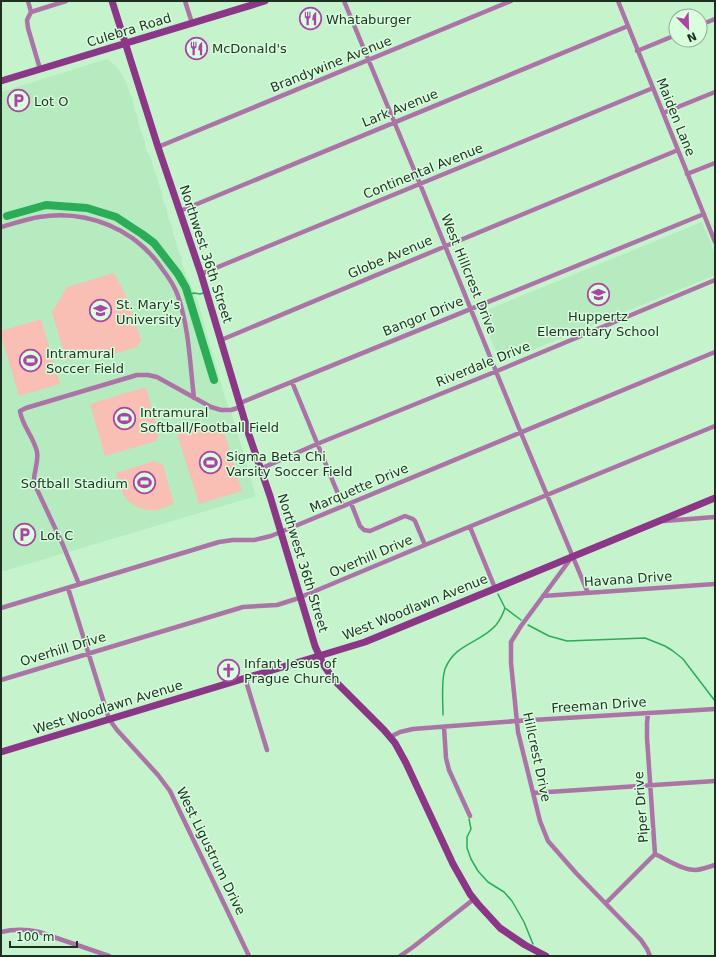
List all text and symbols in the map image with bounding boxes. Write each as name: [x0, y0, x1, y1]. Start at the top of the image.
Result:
restaurant icon: Whataburger: [297, 6, 323, 32]
north arrow: [668, 8, 708, 48]
street label: Culebra Road: [85, 10, 173, 50]
place label: Whataburger: [326, 12, 412, 27]
text: N: [685, 29, 698, 45]
street label: Brandywine Avenue: [268, 33, 394, 95]
restaurant icon: McDonald's: [183, 35, 209, 61]
place label: McDonald's: [212, 41, 287, 56]
street label: Maiden Lane: [654, 76, 698, 158]
street label: Lark Avenue: [360, 86, 440, 130]
parking icon: Lot O: [5, 88, 31, 114]
place label: Lot O: [34, 94, 68, 109]
street label: Continental Avenue: [361, 140, 485, 202]
street label: Northwest 36th Street: [177, 183, 235, 325]
street label: West Hillcrest Drive: [438, 212, 500, 336]
street label: Globe Avenue: [345, 232, 435, 282]
school or university icon: Huppertz Elementary School: [585, 281, 611, 307]
street label: Bangor Drive: [381, 293, 465, 339]
place label: St. Mary's University: [116, 297, 182, 327]
school or university icon: St. Mary's University: [88, 298, 114, 324]
place label: Huppertz Elementary School: [537, 309, 659, 339]
street label: Riverdale Drive: [434, 338, 532, 390]
place label: Intramural Soccer Field: [46, 346, 124, 376]
sports icon: Intramural Soccer Field: [17, 347, 43, 373]
place label: Intramural Softball/Football Field: [140, 405, 279, 435]
sports icon: Intramural Softball/Football Field: [112, 406, 138, 432]
place label: Sigma Beta Chi Varsity Soccer Field: [226, 449, 352, 479]
sports icon: Sigma Beta Chi Varsity Soccer Field: [197, 450, 223, 476]
street label: Marquette Drive: [307, 460, 411, 516]
sports icon: Softball Stadium: [131, 470, 157, 496]
place label: Softball Stadium: [21, 476, 128, 491]
street label: Northwest 36th Street: [275, 492, 331, 634]
parking icon: Lot C: [11, 522, 37, 548]
place label: Lot C: [40, 528, 73, 543]
street label: Overhill Drive: [327, 532, 415, 580]
street label: Havana Drive: [583, 568, 673, 590]
street label: West Woodlawn Avenue: [340, 571, 490, 643]
street label: Overhill Drive: [18, 629, 108, 669]
place label: Infant Jesus of Prague Church: [244, 656, 340, 686]
church icon: Infant Jesus of Prague Church: [215, 657, 241, 683]
street label: West Woodlawn Avenue: [32, 677, 184, 737]
street label: Freeman Drive: [551, 694, 647, 716]
street label: Hillcrest Drive: [520, 711, 554, 803]
street label: Piper Drive: [631, 771, 651, 843]
street label: West Ligustrum Drive: [173, 785, 249, 917]
scale bar: [10, 923, 77, 949]
text: 100 m: [16, 930, 54, 944]

